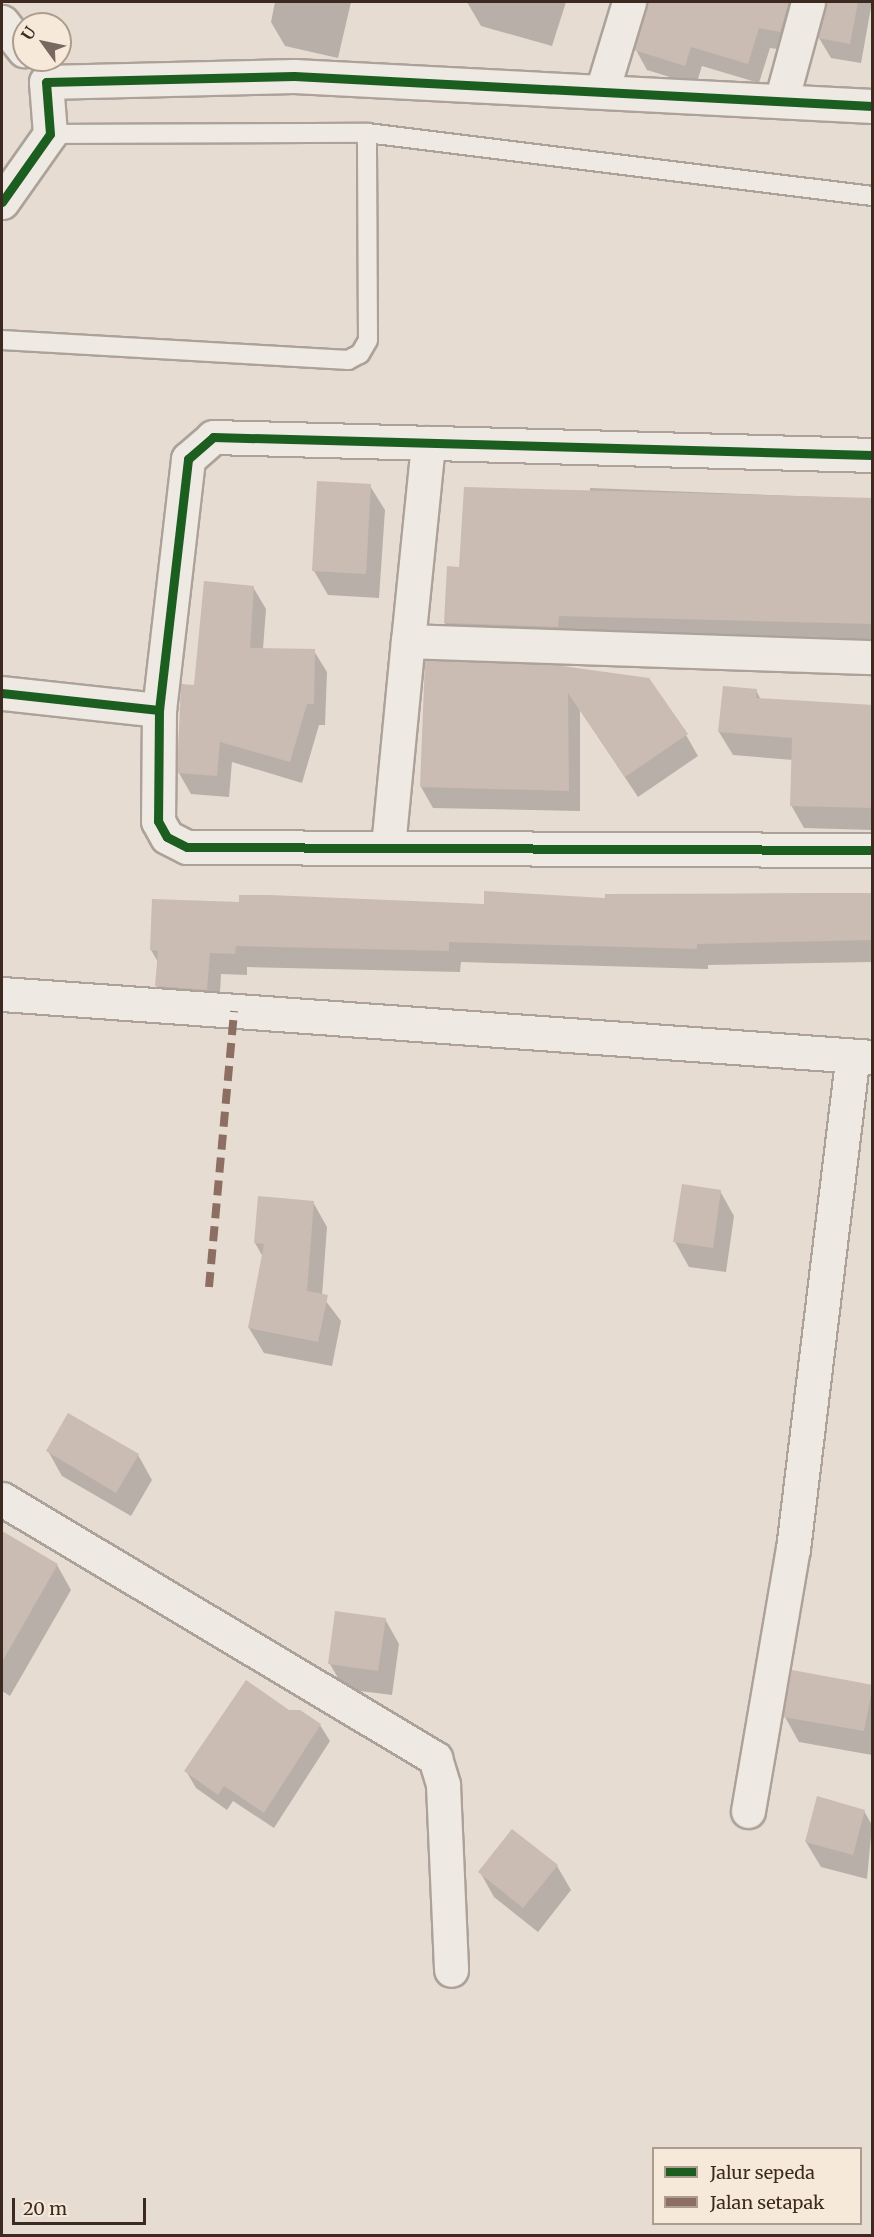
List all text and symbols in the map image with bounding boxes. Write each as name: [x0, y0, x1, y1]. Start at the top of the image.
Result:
north arrow: [12, 12, 72, 72]
text: U: [17, 23, 40, 44]
legend: [652, 2147, 862, 2225]
text: Jalur sepeda: [710, 2161, 815, 2184]
scale bar: [15, 2186, 148, 2224]
text: Jalan setapak: [710, 2191, 825, 2214]
text: 20 m: [23, 2197, 67, 2220]

